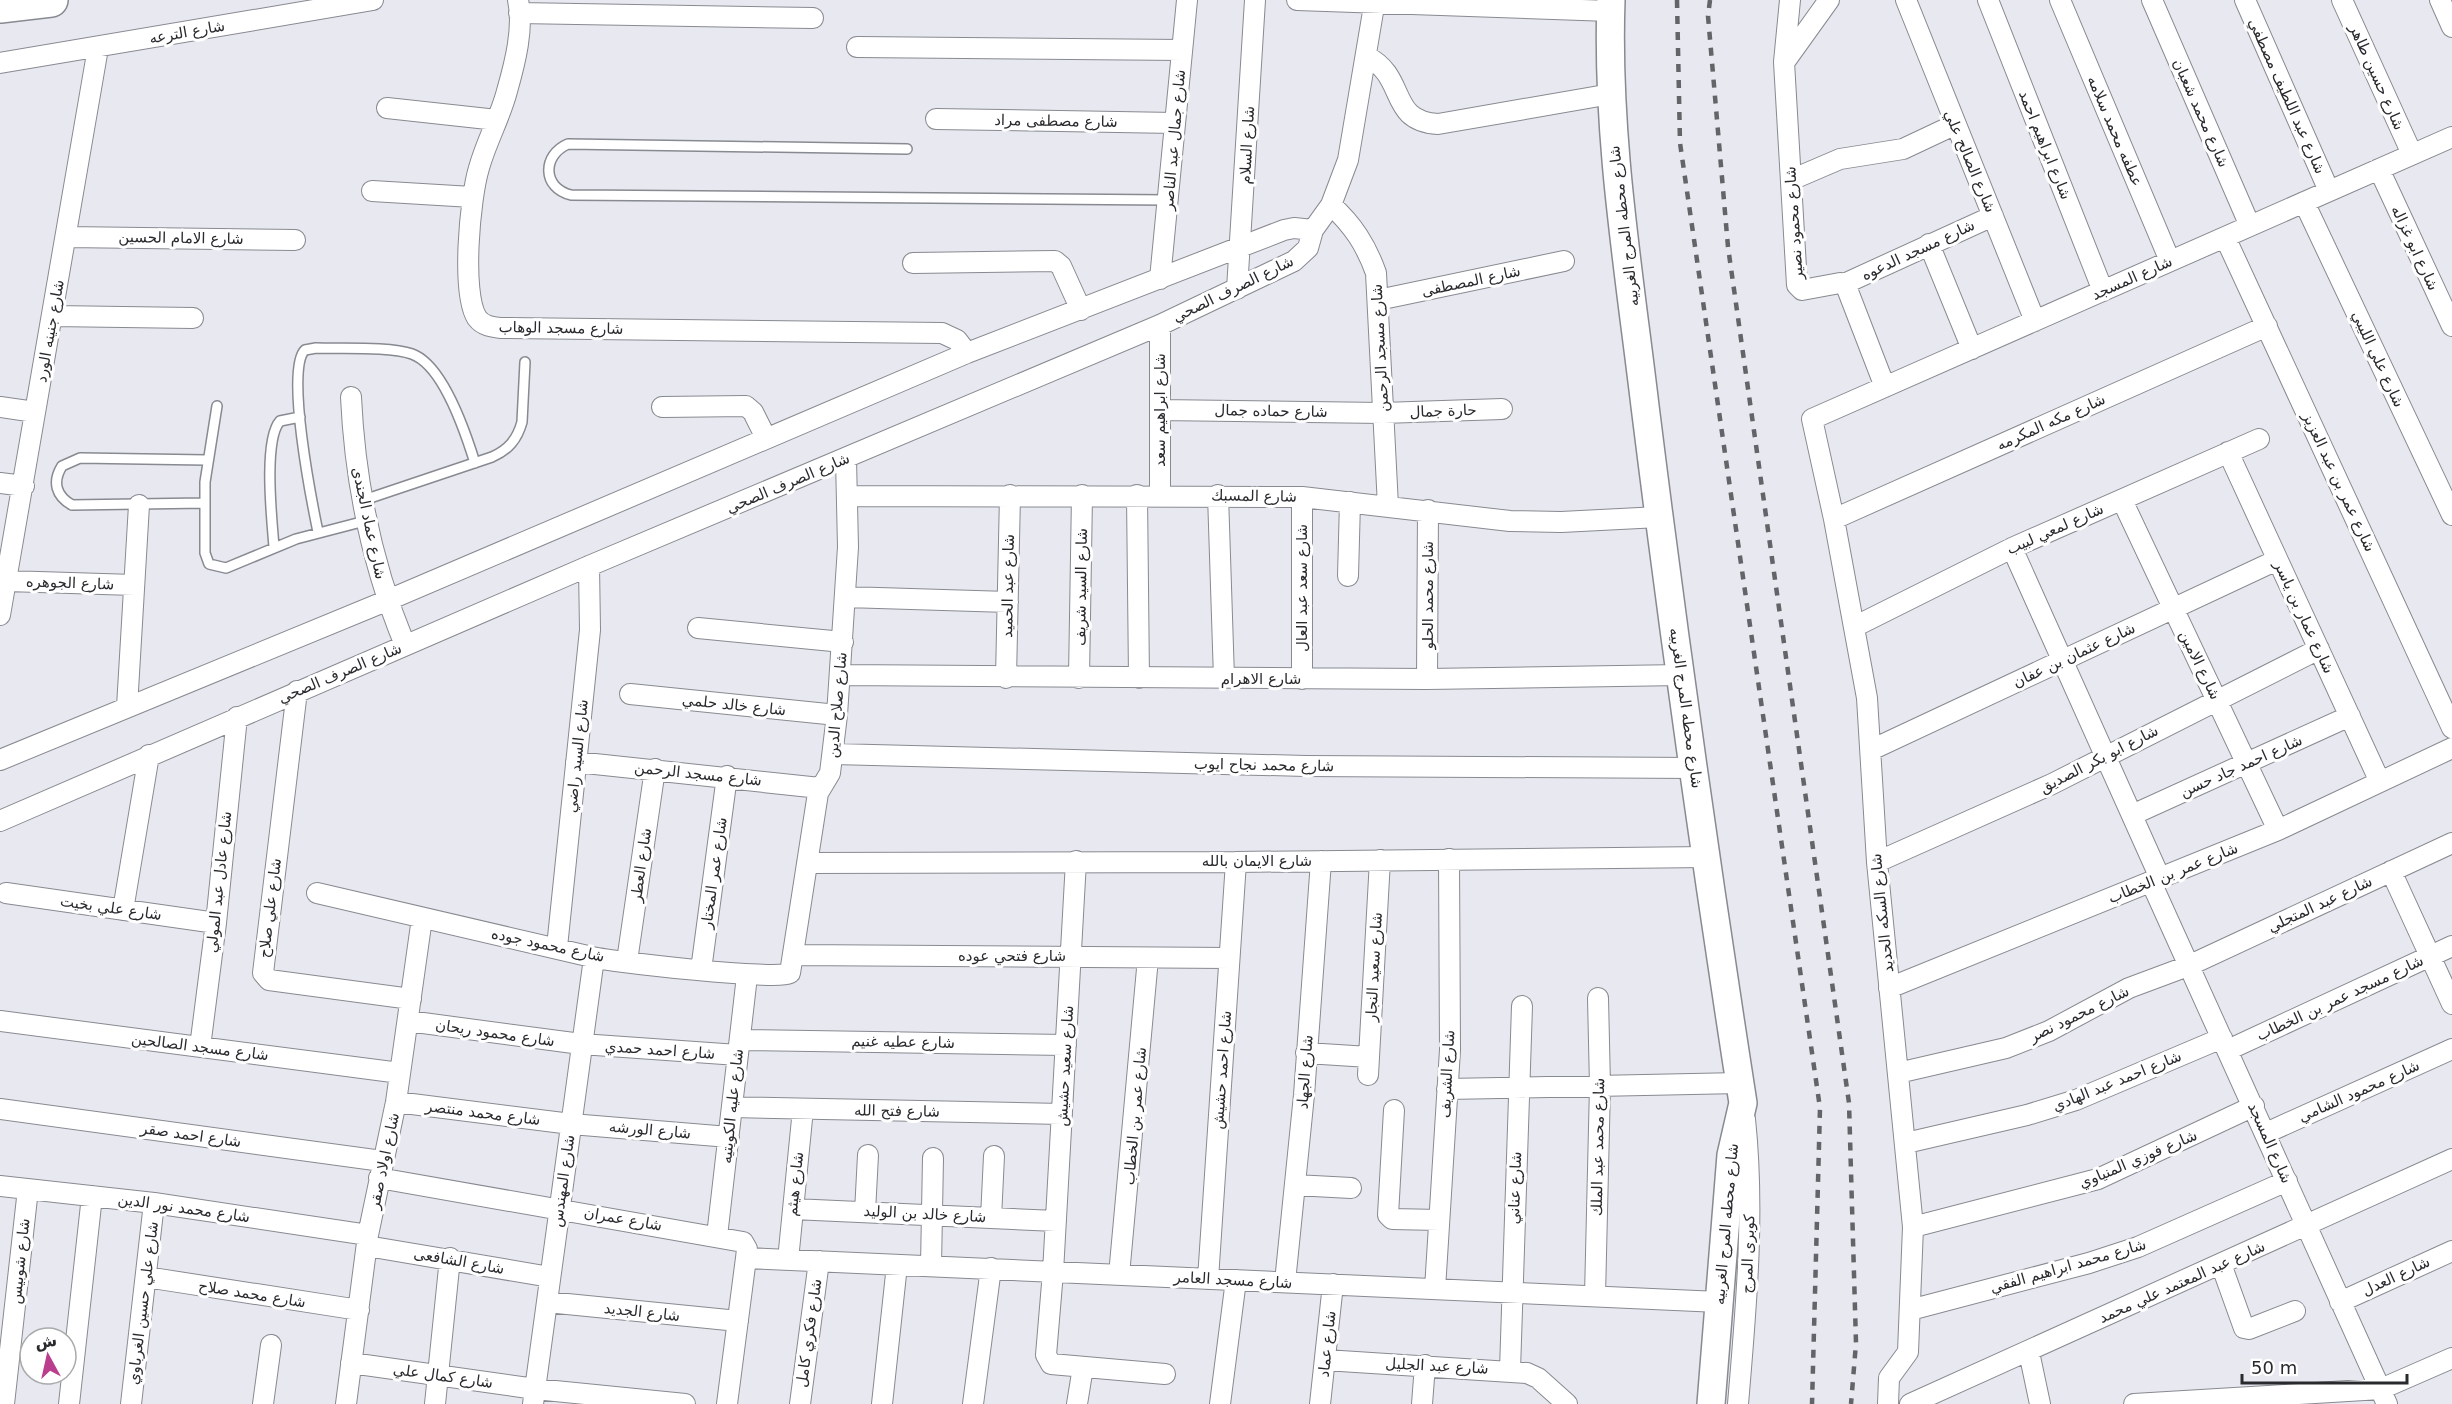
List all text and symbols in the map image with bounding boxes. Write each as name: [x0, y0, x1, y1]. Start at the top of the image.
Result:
street label: شارع عبد اللطيف مصطفي: [2244, 15, 2329, 177]
street label: شارع الترعه: [148, 16, 226, 48]
street label: شارع حسين طاهر: [2345, 20, 2408, 133]
street label: شارع محمد شعبان: [2169, 56, 2233, 170]
street label: شارع جمال عبد الناصر: [1159, 69, 1189, 212]
street label: عطفه محمد سلامه: [2084, 73, 2146, 189]
street label: شارع ابراهيم احمد: [2015, 88, 2075, 202]
street label: شارع السلام: [1236, 105, 1258, 185]
street label: شارع الصالح علي: [1939, 107, 2000, 215]
street label: شارع مصطفى مراد: [994, 111, 1118, 131]
street label: شارع محطه المرج الغربيه: [1605, 144, 1644, 308]
street label: شارع محمود نصير: [1781, 166, 1807, 281]
street label: شارع ابو غزاله: [2387, 203, 2443, 293]
street label: شارع مسجد الدعوه: [1858, 216, 1978, 284]
street label: شارع الامام الحسين: [118, 228, 244, 248]
street label: شارع الصرف الصحي: [1170, 252, 1297, 327]
street label: شارع المسجد: [2089, 252, 2175, 304]
street label: شارع المصطفى: [1420, 262, 1522, 300]
street label: شارع جنينه الورد: [32, 278, 68, 384]
street label: شارع مسجد الرحمن: [1368, 284, 1392, 412]
street label: شارع علي الليبي: [2347, 308, 2408, 411]
street label: شارع مسجد الوهاب: [498, 318, 624, 338]
street label: شارع ابراهيم سعد: [1151, 353, 1169, 467]
street label: شارع مكه المكرمه: [1994, 390, 2108, 454]
street label: شارع حماده جمال: [1214, 401, 1328, 421]
street label: حارة جمال: [1409, 401, 1477, 421]
street label: شارع عمر بن عبد العزيز: [2298, 408, 2379, 555]
street label: شارع الصرف الصحي: [724, 449, 853, 518]
street label: شارع عماد الجندى: [348, 465, 390, 581]
street label: شارع المسبك: [1211, 486, 1297, 506]
street label: شارع لمعي لبيب: [2004, 500, 2107, 559]
street label: شارع سعد عبد العال: [1293, 524, 1311, 652]
street label: شارع السيد شريف: [1071, 528, 1091, 646]
street label: شارع عبد الحميد: [998, 534, 1018, 638]
street label: شارع محمد الحلو: [1419, 541, 1437, 650]
street label: شارع عمار بن ياسر: [2270, 557, 2338, 676]
street label: شارع الجوهره: [26, 572, 114, 594]
street label: شارع عثمان بن عفان: [2010, 619, 2138, 691]
street label: شارع محطه المرج الغربيه: [1665, 626, 1706, 790]
street label: شارع الامين: [2176, 627, 2224, 703]
street label: شارع الصرف الصحي: [276, 639, 405, 708]
street label: شارع صلاح الدين: [823, 651, 851, 759]
street label: شارع الاهرام: [1221, 670, 1301, 688]
street label: شارع خالد حلمي: [681, 691, 787, 720]
street label: شارع السيد راضي: [562, 698, 593, 814]
street label: شارع ابو بكر الصديق: [2037, 721, 2161, 797]
street label: شارع احمد جاد حسن: [2177, 731, 2305, 801]
street label: شارع محمد نجاح ايوب: [1194, 755, 1334, 775]
street label: شارع مسجد الرحمن: [633, 758, 763, 790]
street label: شارع عادل عبد المولي: [203, 810, 236, 954]
street label: شارع عمر المختار: [697, 816, 731, 931]
street label: شارع العطر: [627, 827, 655, 904]
street label: شارع عمر بن الخطاب: [2105, 839, 2241, 907]
street label: شارع الايمان بالله: [1202, 852, 1312, 870]
street label: شارع السكه الحديد: [1867, 853, 1897, 973]
street label: شارع علي صلاح: [255, 857, 286, 959]
street label: شارع عبد المتجلي: [2265, 872, 2376, 937]
street label: شارع علي بخيت: [59, 892, 163, 925]
street label: شارع سعيد النجار: [1362, 912, 1386, 1023]
street label: شارع محمود جوده: [490, 924, 606, 966]
street label: شارع فتحي عوده: [958, 947, 1066, 966]
street label: شارع مسجد عمر بن الخطاب: [2254, 951, 2426, 1045]
street label: شارع محمود نصر: [2025, 982, 2132, 1046]
street label: شارع سعيد حشيش: [1053, 1005, 1077, 1127]
street label: شارع احمد حشيش: [1209, 1010, 1235, 1130]
street label: شارع محمود ريحان: [434, 1016, 556, 1050]
street label: شارع الشريف: [1436, 1029, 1458, 1119]
street label: شارع مسجد الصالحين: [130, 1030, 270, 1064]
street label: شارع عطيه غنيم: [851, 1032, 955, 1052]
street label: شارع الجهاد: [1293, 1034, 1317, 1110]
street label: شارع احمد حمدي: [604, 1037, 716, 1064]
street label: شارع عمر بن الخطاب: [1120, 1046, 1150, 1186]
street label: شارع احمد عبد الهادي: [2050, 1047, 2185, 1116]
street label: شارع عليه الكويتيه: [717, 1048, 747, 1164]
street label: شارع محمود الشامي: [2296, 1056, 2423, 1127]
street label: شارع محمد عبد الملك: [1588, 1078, 1608, 1216]
street label: شارع محمد منتصر: [424, 1097, 541, 1129]
street label: شارع المسجد: [2244, 1100, 2296, 1186]
street label: شارع فتح الله: [854, 1101, 940, 1121]
street label: شارع اولاد صقر: [365, 1111, 403, 1212]
street label: شارع الورشه: [608, 1117, 692, 1143]
street label: شارع احمد صقر: [139, 1119, 242, 1151]
street label: شارع فوزي المنياوي: [2076, 1126, 2200, 1193]
street label: شارع المهندس: [548, 1134, 578, 1228]
street label: شارع محطه المرج الغربيه: [1710, 1142, 1743, 1306]
street label: شارع هيثم: [783, 1151, 807, 1217]
street label: شارع عناني: [1505, 1151, 1526, 1225]
street label: شارع محمد نور الدين: [117, 1190, 251, 1226]
street label: شارع خالد بن الوليد: [863, 1202, 987, 1226]
street label: شارع عمران: [582, 1203, 664, 1235]
street label: كوبرى المرج: [1738, 1213, 1759, 1294]
street label: شارع شوبيس: [7, 1217, 33, 1305]
street label: شارع علي حسين الغرباوي: [124, 1220, 163, 1386]
street label: شارع محمد ابراهيم الفقي: [1988, 1235, 2148, 1298]
street label: شارع عبد المعتمد علي محمد: [2096, 1237, 2268, 1328]
street label: شارع الشافعى: [412, 1244, 506, 1278]
street label: شارع العدل: [2359, 1252, 2433, 1300]
street label: شارع مسجد العامر: [1172, 1268, 1293, 1292]
street label: شارع محمد صلاح: [197, 1277, 307, 1311]
street label: شارع فكري كامل: [792, 1278, 827, 1389]
street label: شارع الجديد: [603, 1299, 681, 1325]
street label: شارع عماد: [1315, 1310, 1339, 1378]
north arrow: [18, 1326, 78, 1386]
text: ش: [34, 1331, 58, 1353]
scale bar: [2242, 1347, 2407, 1385]
street label: شارع عبد الجليل: [1385, 1354, 1489, 1378]
text: 50 m: [2251, 1357, 2297, 1378]
street label: شارع كمال علي: [392, 1360, 494, 1393]

